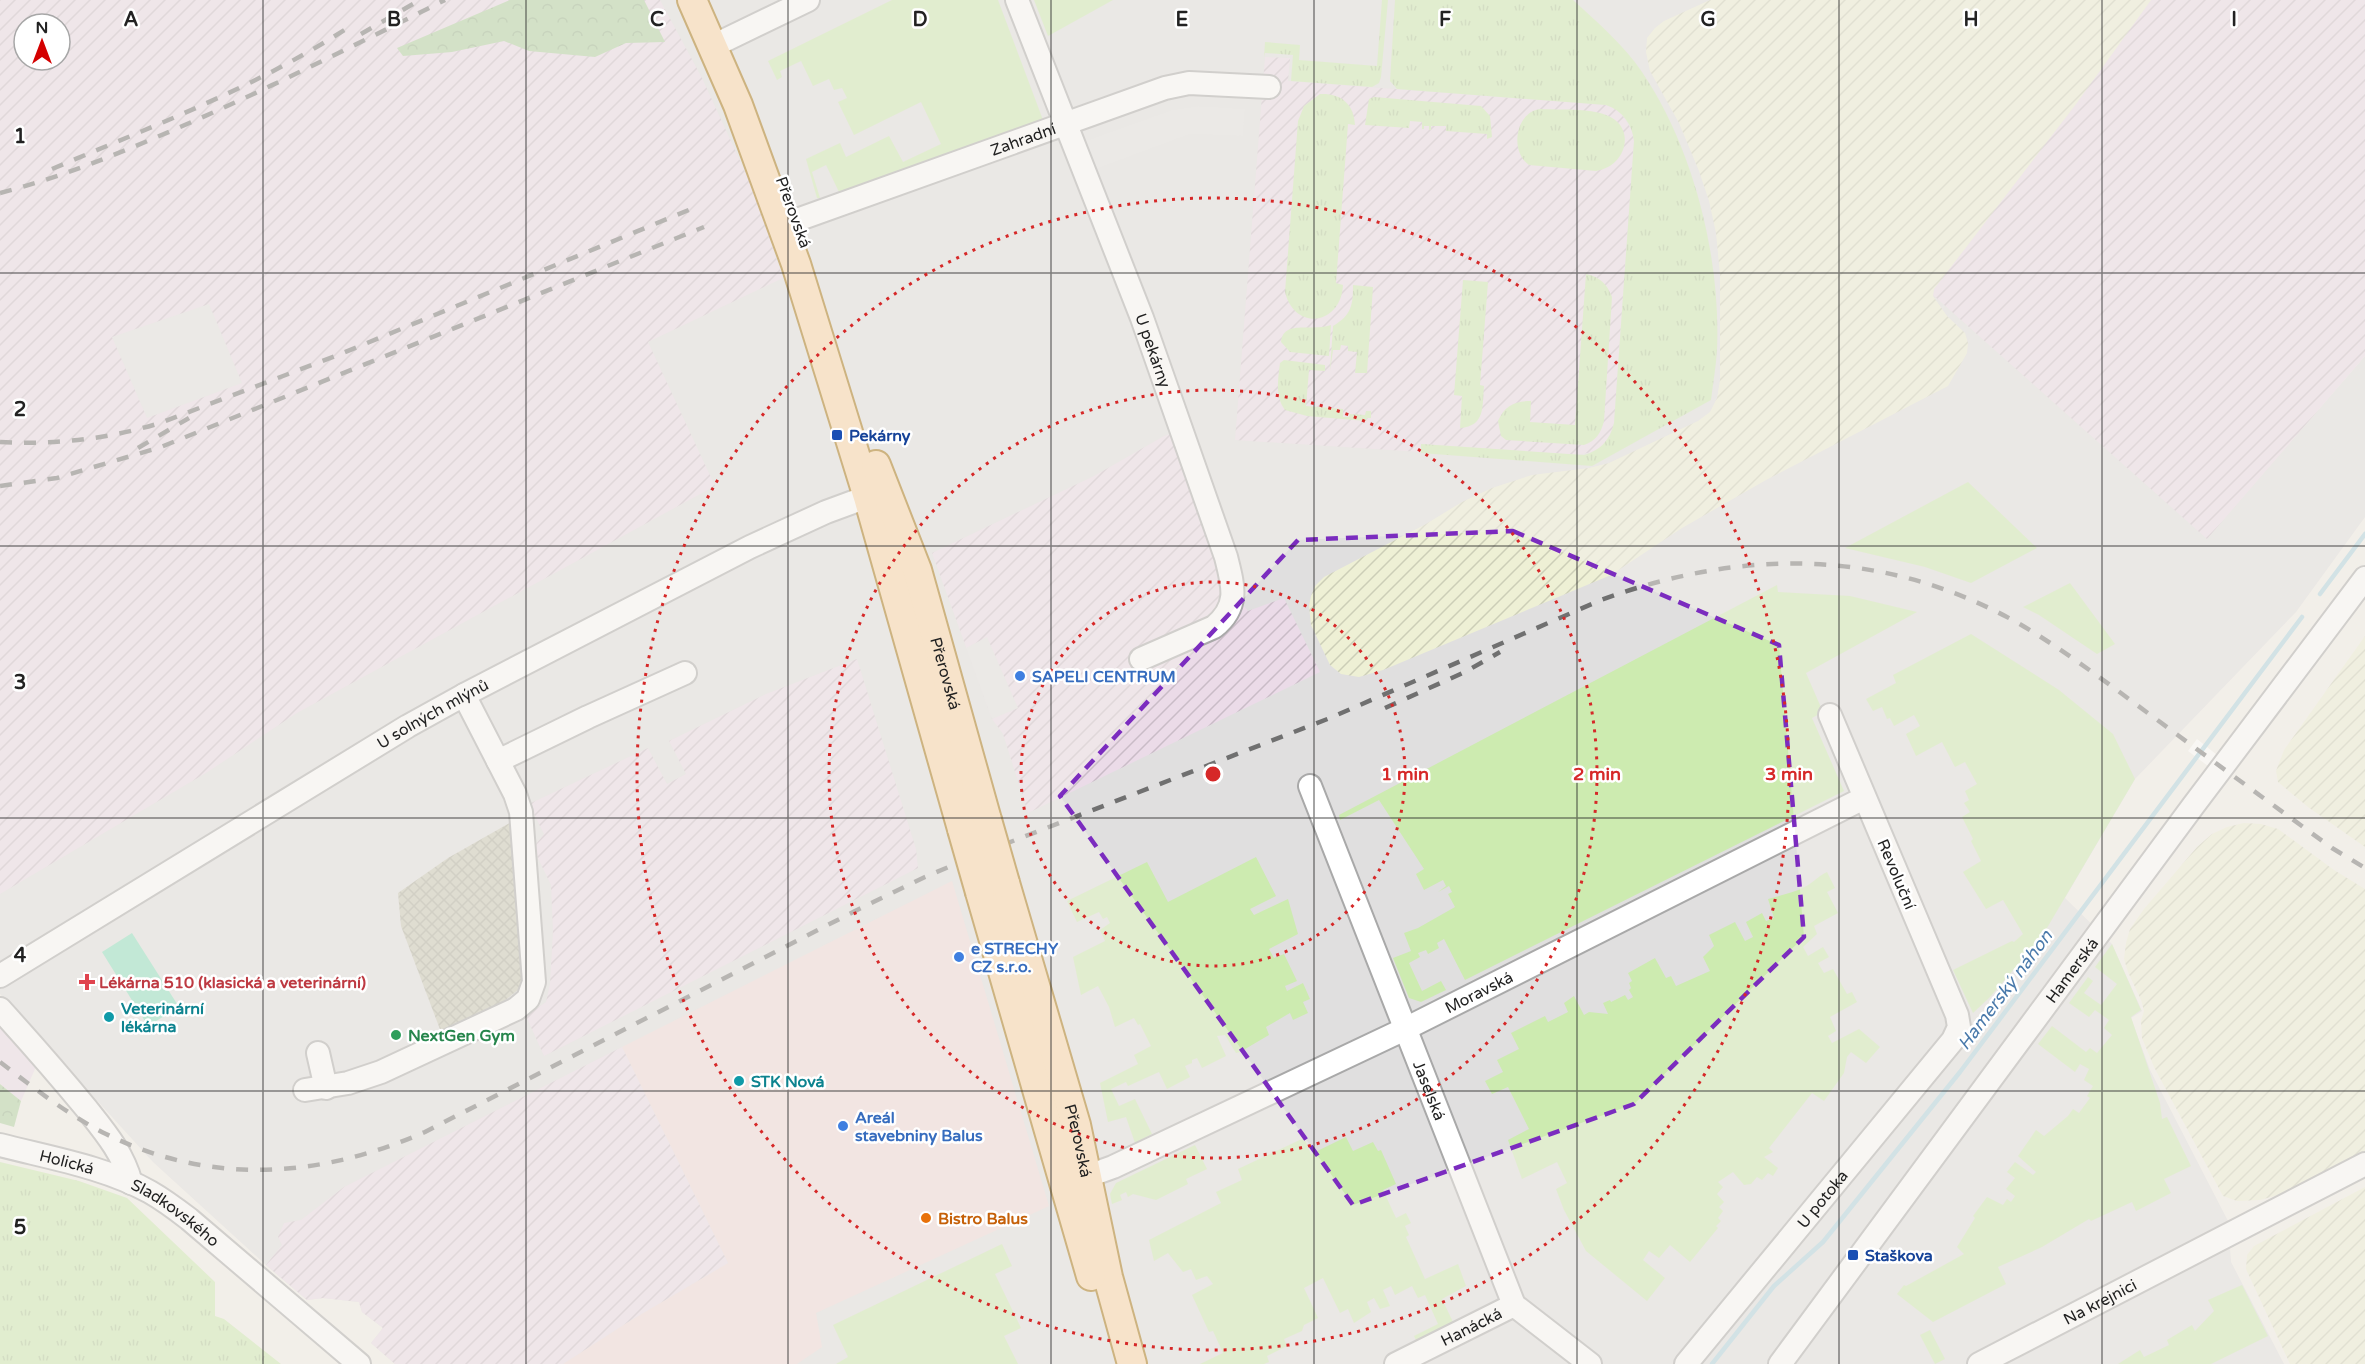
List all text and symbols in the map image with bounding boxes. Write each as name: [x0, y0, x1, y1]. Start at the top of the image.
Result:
text: A: [124, 8, 139, 32]
text: B: [387, 8, 401, 32]
text: C: [650, 8, 664, 32]
text: D: [912, 8, 928, 32]
text: E: [1176, 8, 1189, 32]
text: F: [1439, 8, 1451, 32]
text: G: [1700, 8, 1716, 32]
text: H: [1963, 8, 1979, 32]
text: I: [2231, 8, 2237, 32]
north arrow: [12, 12, 72, 72]
text: N: [36, 18, 48, 38]
street label: Zahradní: [988, 119, 1059, 161]
text: 1: [14, 125, 26, 149]
street label: Přerovská: [771, 174, 815, 251]
street label: U pekárny: [1130, 311, 1175, 391]
text: 2: [14, 398, 26, 422]
place label: Pekárny: [849, 426, 911, 446]
marker: Pekárny: [830, 428, 844, 442]
street label: Přerovská: [925, 635, 965, 712]
place label: SAPELI CENTRUM: [1032, 667, 1176, 687]
marker: SAPELI CENTRUM: [1013, 669, 1027, 683]
text: 3: [14, 671, 26, 695]
street label: U solných mlýnů: [373, 675, 492, 754]
text: 1 min: [1381, 763, 1429, 785]
text: 2 min: [1573, 763, 1621, 785]
text: 3 min: [1765, 763, 1813, 785]
centre of rings: [1203, 764, 1223, 784]
street label: Revoluční: [1872, 836, 1920, 913]
water label: Hamerský náhon: [1953, 925, 2058, 1054]
street label: Hamerská: [2042, 934, 2103, 1007]
place label: e STRECHY CZ s.r.o.: [971, 939, 1059, 977]
text: 4: [14, 944, 27, 968]
marker: e STRECHY CZ s.r.o.: [952, 950, 966, 964]
street label: Moravská: [1442, 967, 1517, 1018]
place label: Lékárna 510 (klasická a veterinární): [99, 973, 366, 993]
marker: Lékárna 510 (klasická a veterinární): [80, 975, 94, 989]
place label: Veterinární lékárna: [121, 999, 204, 1037]
marker: Veterinární lékárna: [102, 1010, 116, 1024]
place label: NextGen Gym: [408, 1026, 515, 1046]
marker: NextGen Gym: [389, 1028, 403, 1042]
street label: Jaselská: [1408, 1058, 1449, 1123]
place label: STK Nová: [751, 1072, 825, 1092]
marker: STK Nová: [732, 1074, 746, 1088]
street label: Přerovská: [1059, 1102, 1096, 1179]
place label: Areál stavebniny Balus: [855, 1108, 983, 1146]
marker: Areál stavebniny Balus: [836, 1119, 850, 1133]
street label: Holická: [37, 1146, 96, 1179]
street label: U potoka: [1793, 1166, 1853, 1233]
street label: Sladkovského: [128, 1175, 223, 1251]
place label: Bistro Balus: [938, 1209, 1028, 1229]
marker: Bistro Balus: [919, 1211, 933, 1225]
text: 5: [14, 1216, 26, 1240]
place label: Staškova: [1865, 1246, 1933, 1266]
marker: Staškova: [1846, 1248, 1860, 1262]
street label: Na krejnici: [2060, 1275, 2140, 1330]
street label: Hanácká: [1438, 1304, 1506, 1351]

